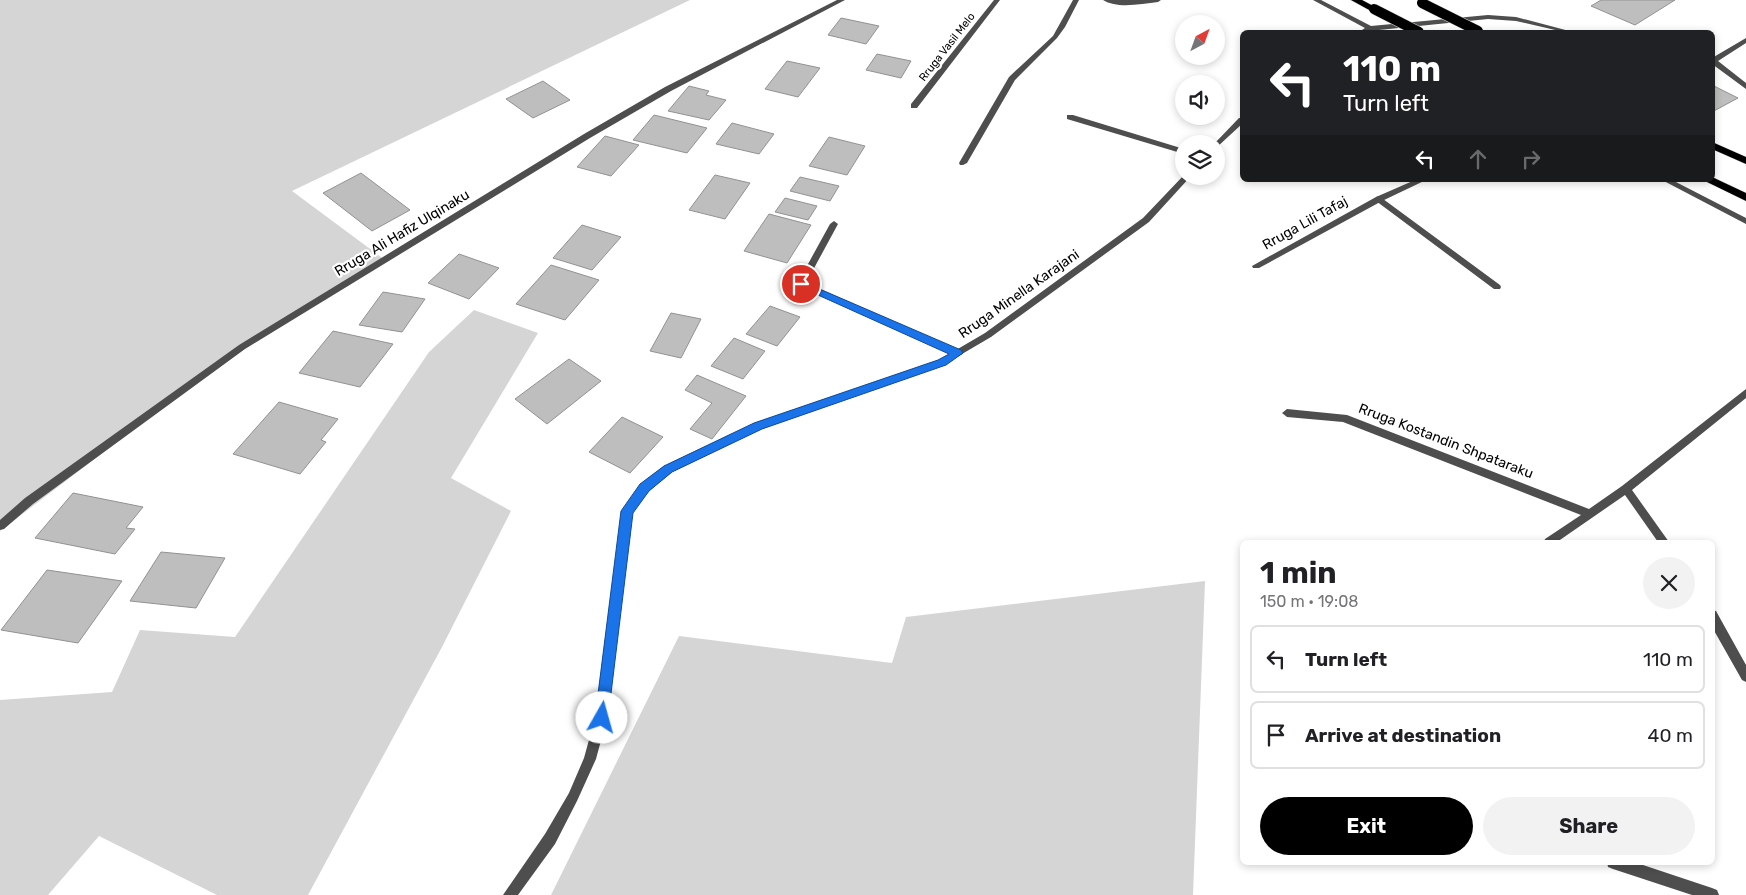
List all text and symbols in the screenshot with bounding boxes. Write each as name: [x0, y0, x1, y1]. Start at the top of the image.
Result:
street label: Rruga Vasil Melo: [916, 10, 978, 84]
north arrow: [1175, 15, 1225, 65]
map controls: [1175, 15, 1225, 185]
text: 110 m: [1343, 48, 1441, 90]
icon: left: [1260, 50, 1325, 115]
button: sound: [1175, 75, 1225, 125]
text: Turn left: [1343, 90, 1429, 117]
button: layers: [1175, 135, 1225, 185]
icon: left: [1411, 145, 1439, 173]
icon: ahead: [1464, 145, 1492, 173]
icon: right: [1517, 145, 1545, 173]
street label: Rruga Ali Hafiz Ulqinaku: [331, 186, 473, 280]
street label: Rruga Lili Tafaj: [1259, 193, 1351, 253]
street label: Rruga Minella Karajani: [955, 246, 1083, 342]
pin: [780, 263, 822, 305]
icon: arrive: [787, 270, 815, 298]
street label: Rruga Kostandin Shpataraku: [1356, 400, 1536, 482]
text: 1 min: [1260, 555, 1337, 591]
button: close: [1643, 557, 1695, 609]
text: 150 m · 19:08: [1260, 592, 1359, 611]
icon: left: [1262, 645, 1290, 673]
text: Turn left: [1305, 648, 1387, 671]
text: 110 m: [1643, 648, 1693, 671]
position arrow: [575, 691, 627, 743]
icon: arrive: [1262, 721, 1290, 749]
text: Arrive at destination: [1305, 724, 1501, 747]
text: 40 m: [1648, 724, 1693, 747]
button: Exit: [1260, 797, 1473, 855]
button: Share: [1483, 797, 1695, 855]

